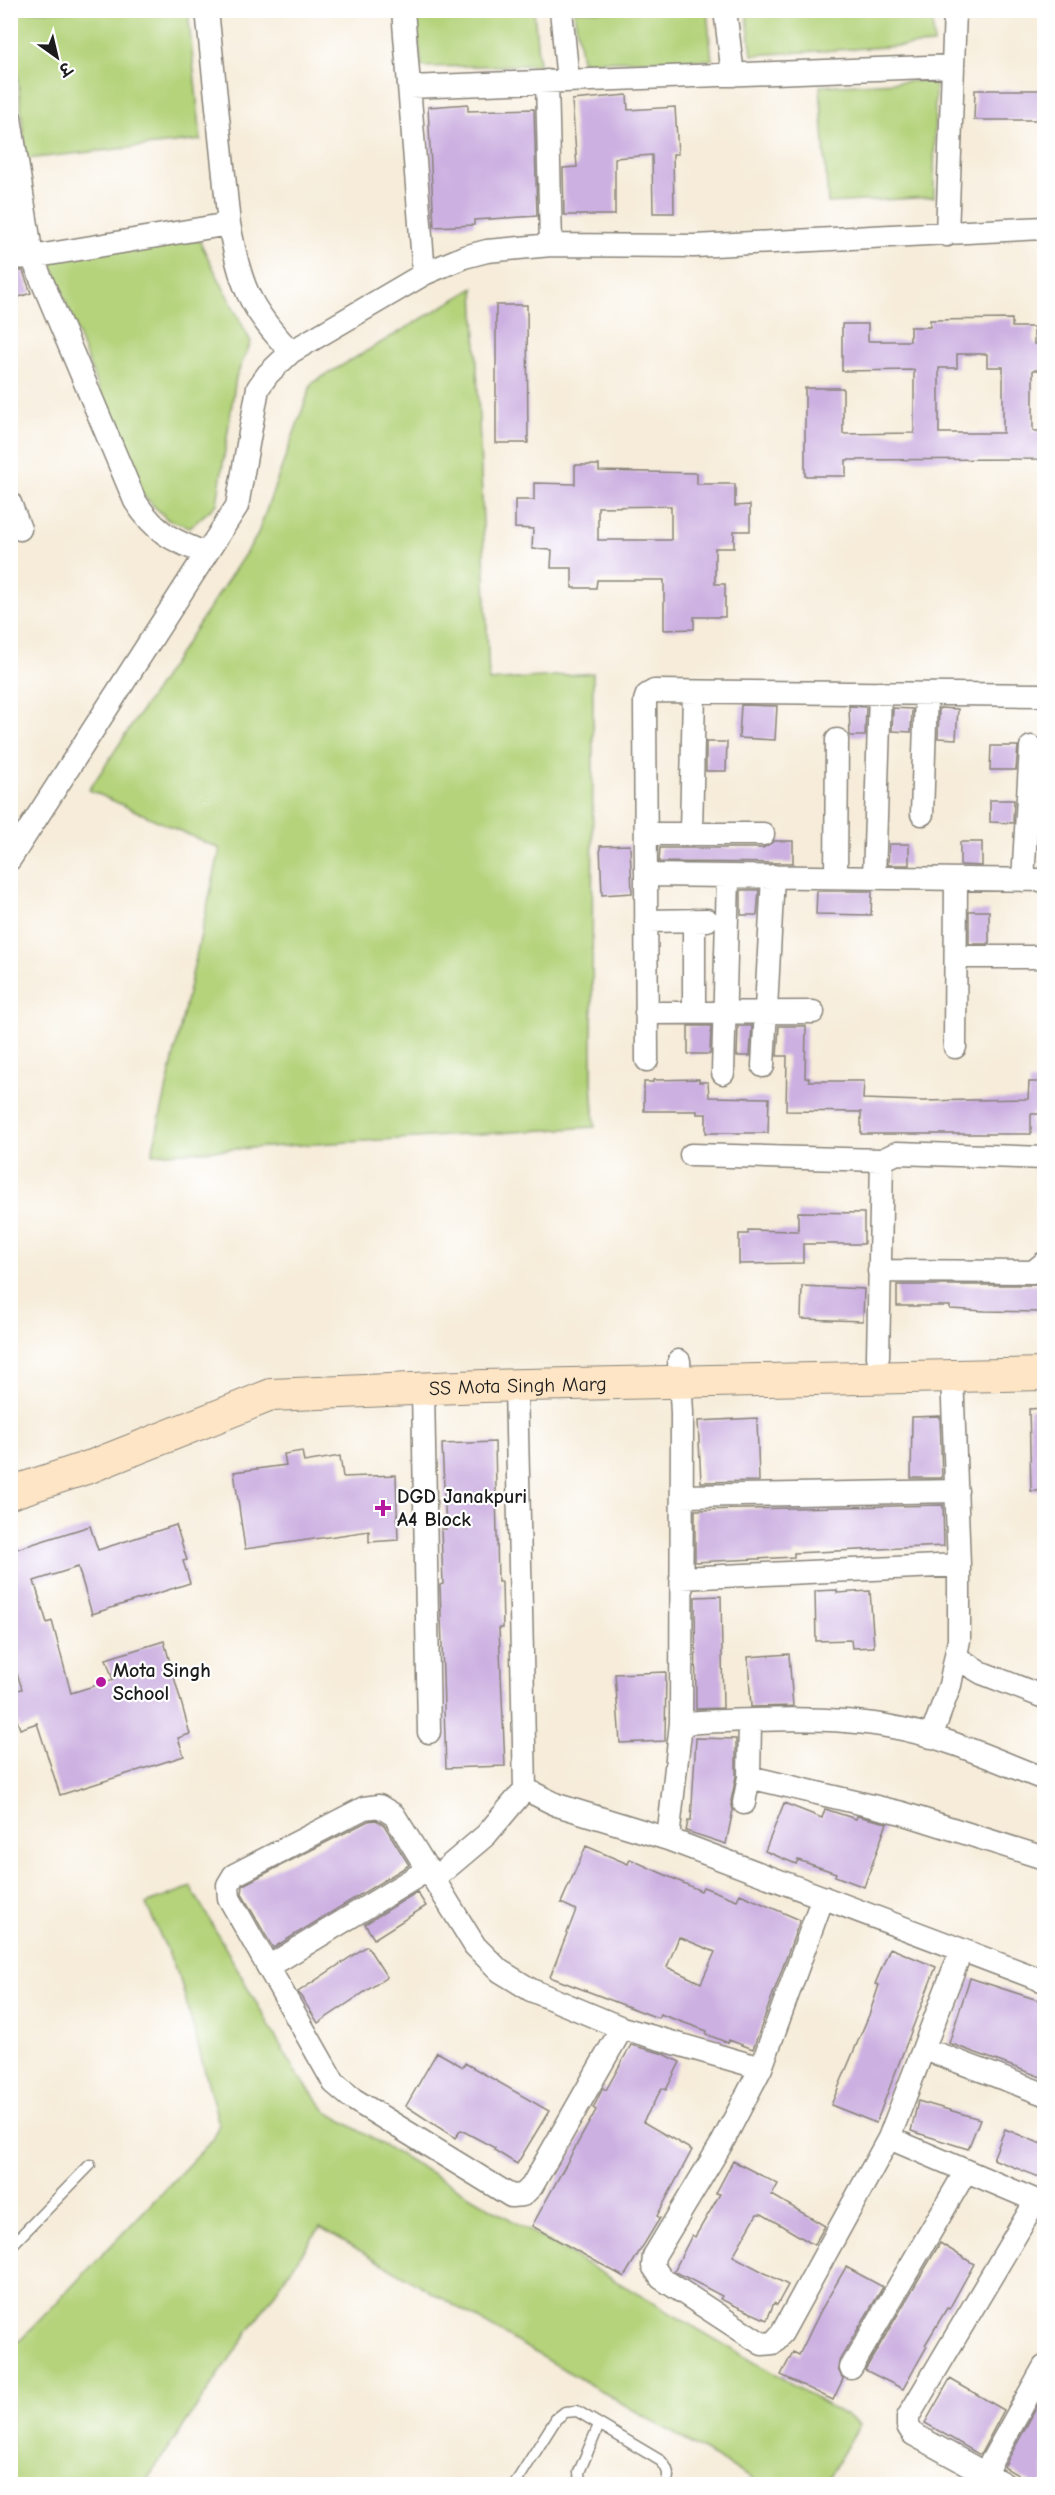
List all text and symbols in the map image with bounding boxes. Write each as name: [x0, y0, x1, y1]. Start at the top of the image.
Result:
north arrow: [27, 27, 87, 87]
text: उ: [54, 57, 76, 80]
street label: SS Mota Singh Marg: [429, 1372, 607, 1400]
place label: DGD Janakpuri A4 Block: [397, 1485, 527, 1531]
marker: DGD Janakpuri A4 Block: [374, 1499, 392, 1517]
place label: Mota Singh School: [113, 1659, 211, 1705]
marker: Mota Singh School: [94, 1675, 108, 1689]

